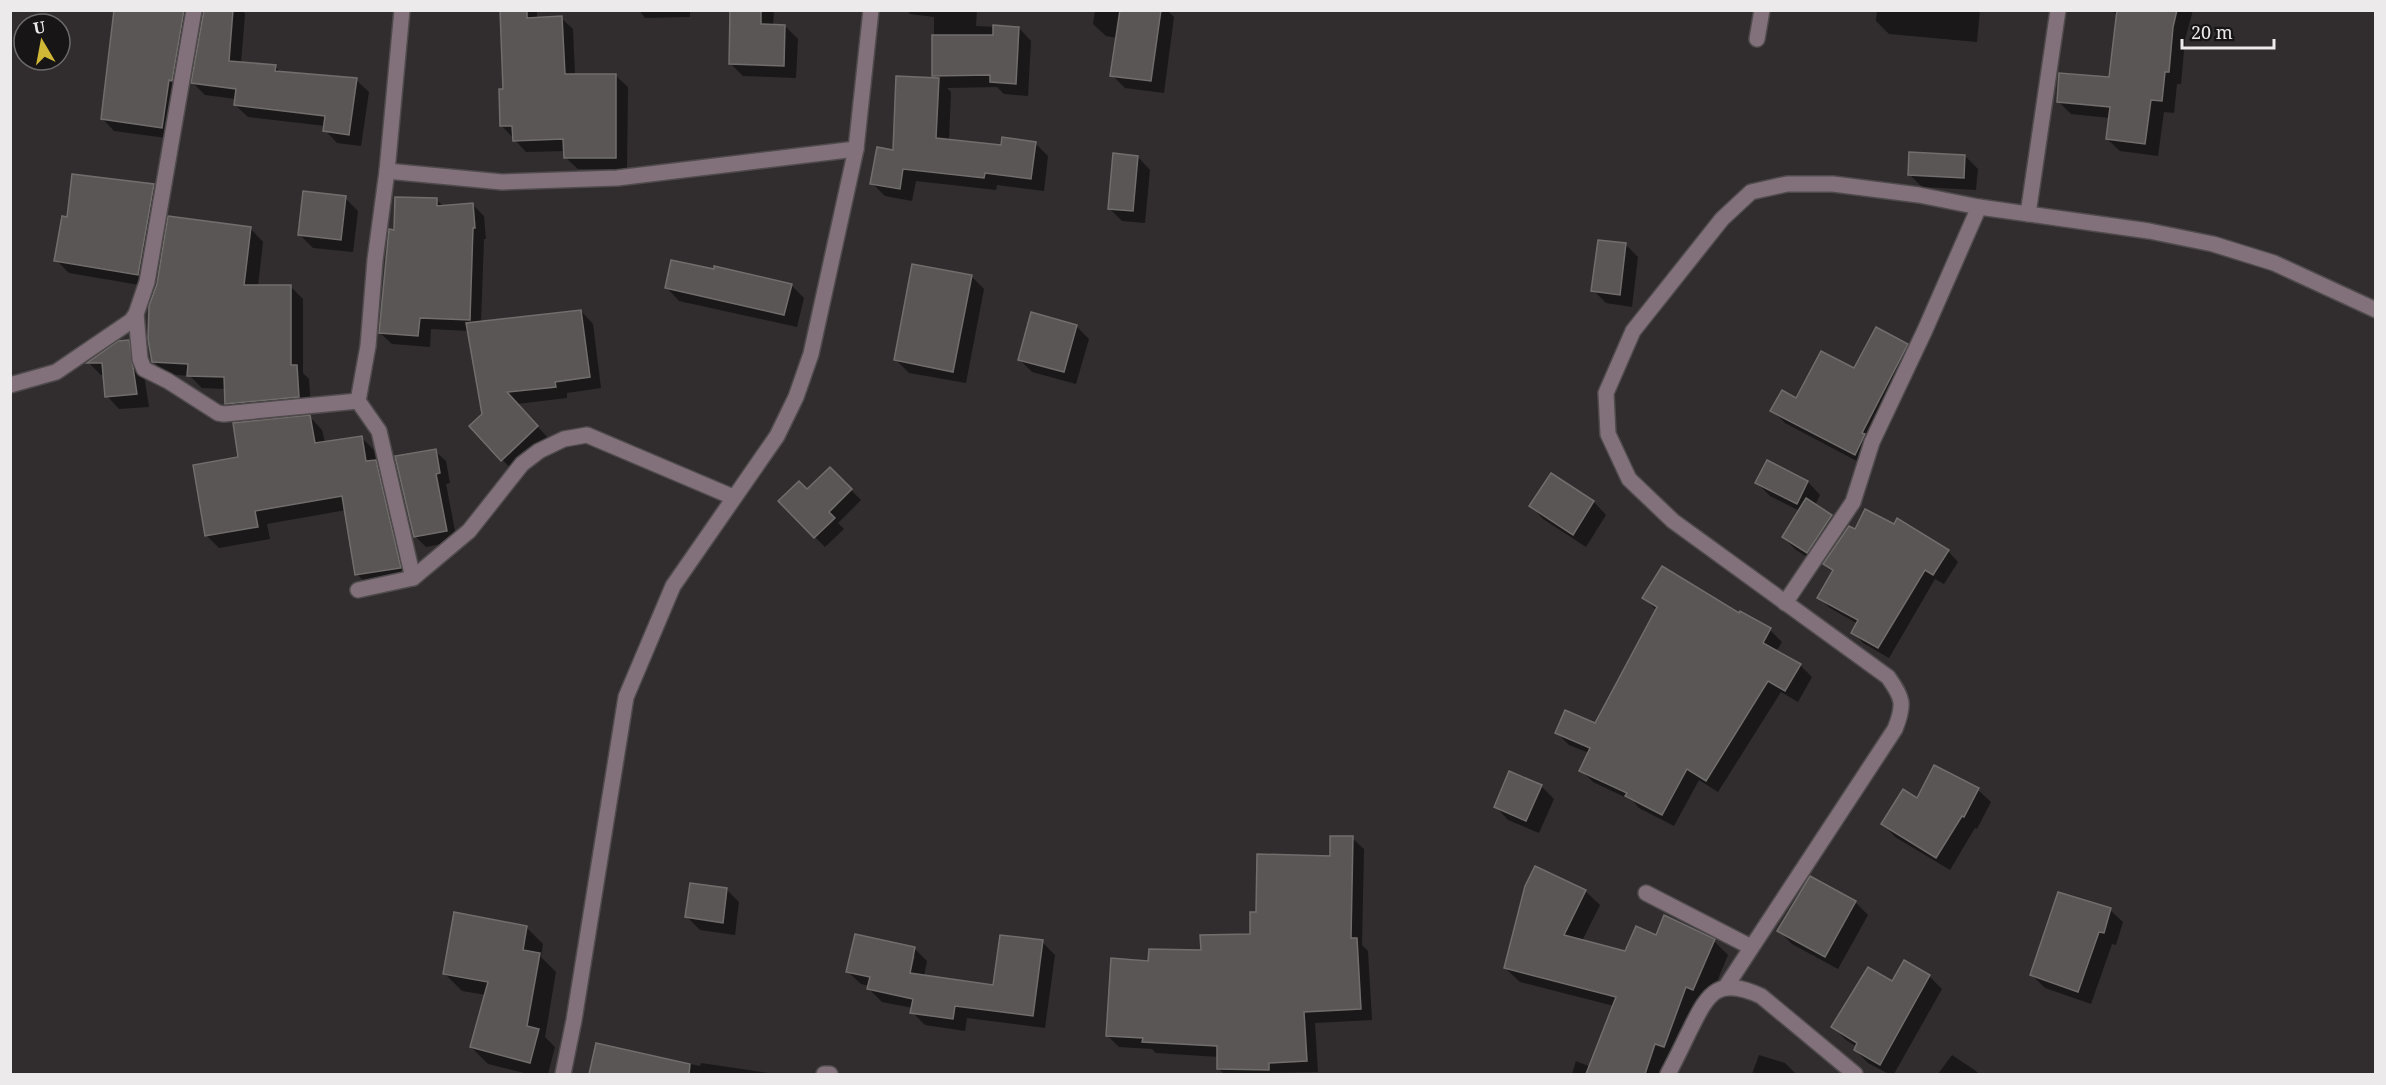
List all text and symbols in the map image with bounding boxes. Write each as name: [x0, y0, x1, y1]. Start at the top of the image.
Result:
north arrow: [12, 12, 72, 72]
scale bar: [2182, 12, 2274, 50]
text: U: [32, 15, 47, 39]
text: 20 m: [2191, 20, 2233, 44]

